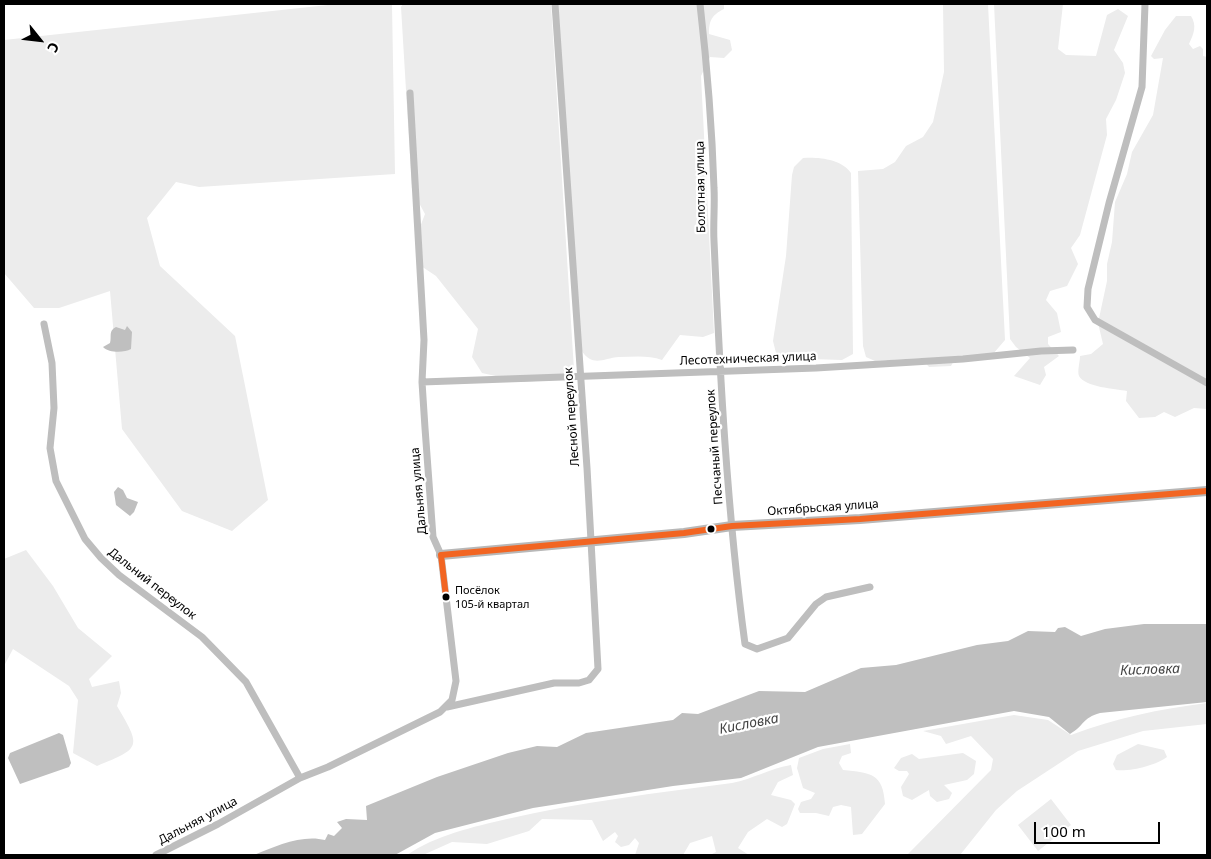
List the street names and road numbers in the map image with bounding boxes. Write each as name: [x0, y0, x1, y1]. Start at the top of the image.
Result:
street label: Болотная улица: [693, 141, 709, 233]
street label: Лесотехническая улица: [679, 349, 817, 369]
street label: Лесной переулок: [561, 367, 583, 467]
street label: Песчаный переулок: [704, 389, 726, 505]
street label: Дальняя улица: [408, 447, 430, 535]
street label: Октябрьская улица: [767, 497, 879, 519]
street label: Дальний переулок: [105, 545, 199, 623]
street label: Дальняя улица: [156, 794, 240, 848]

